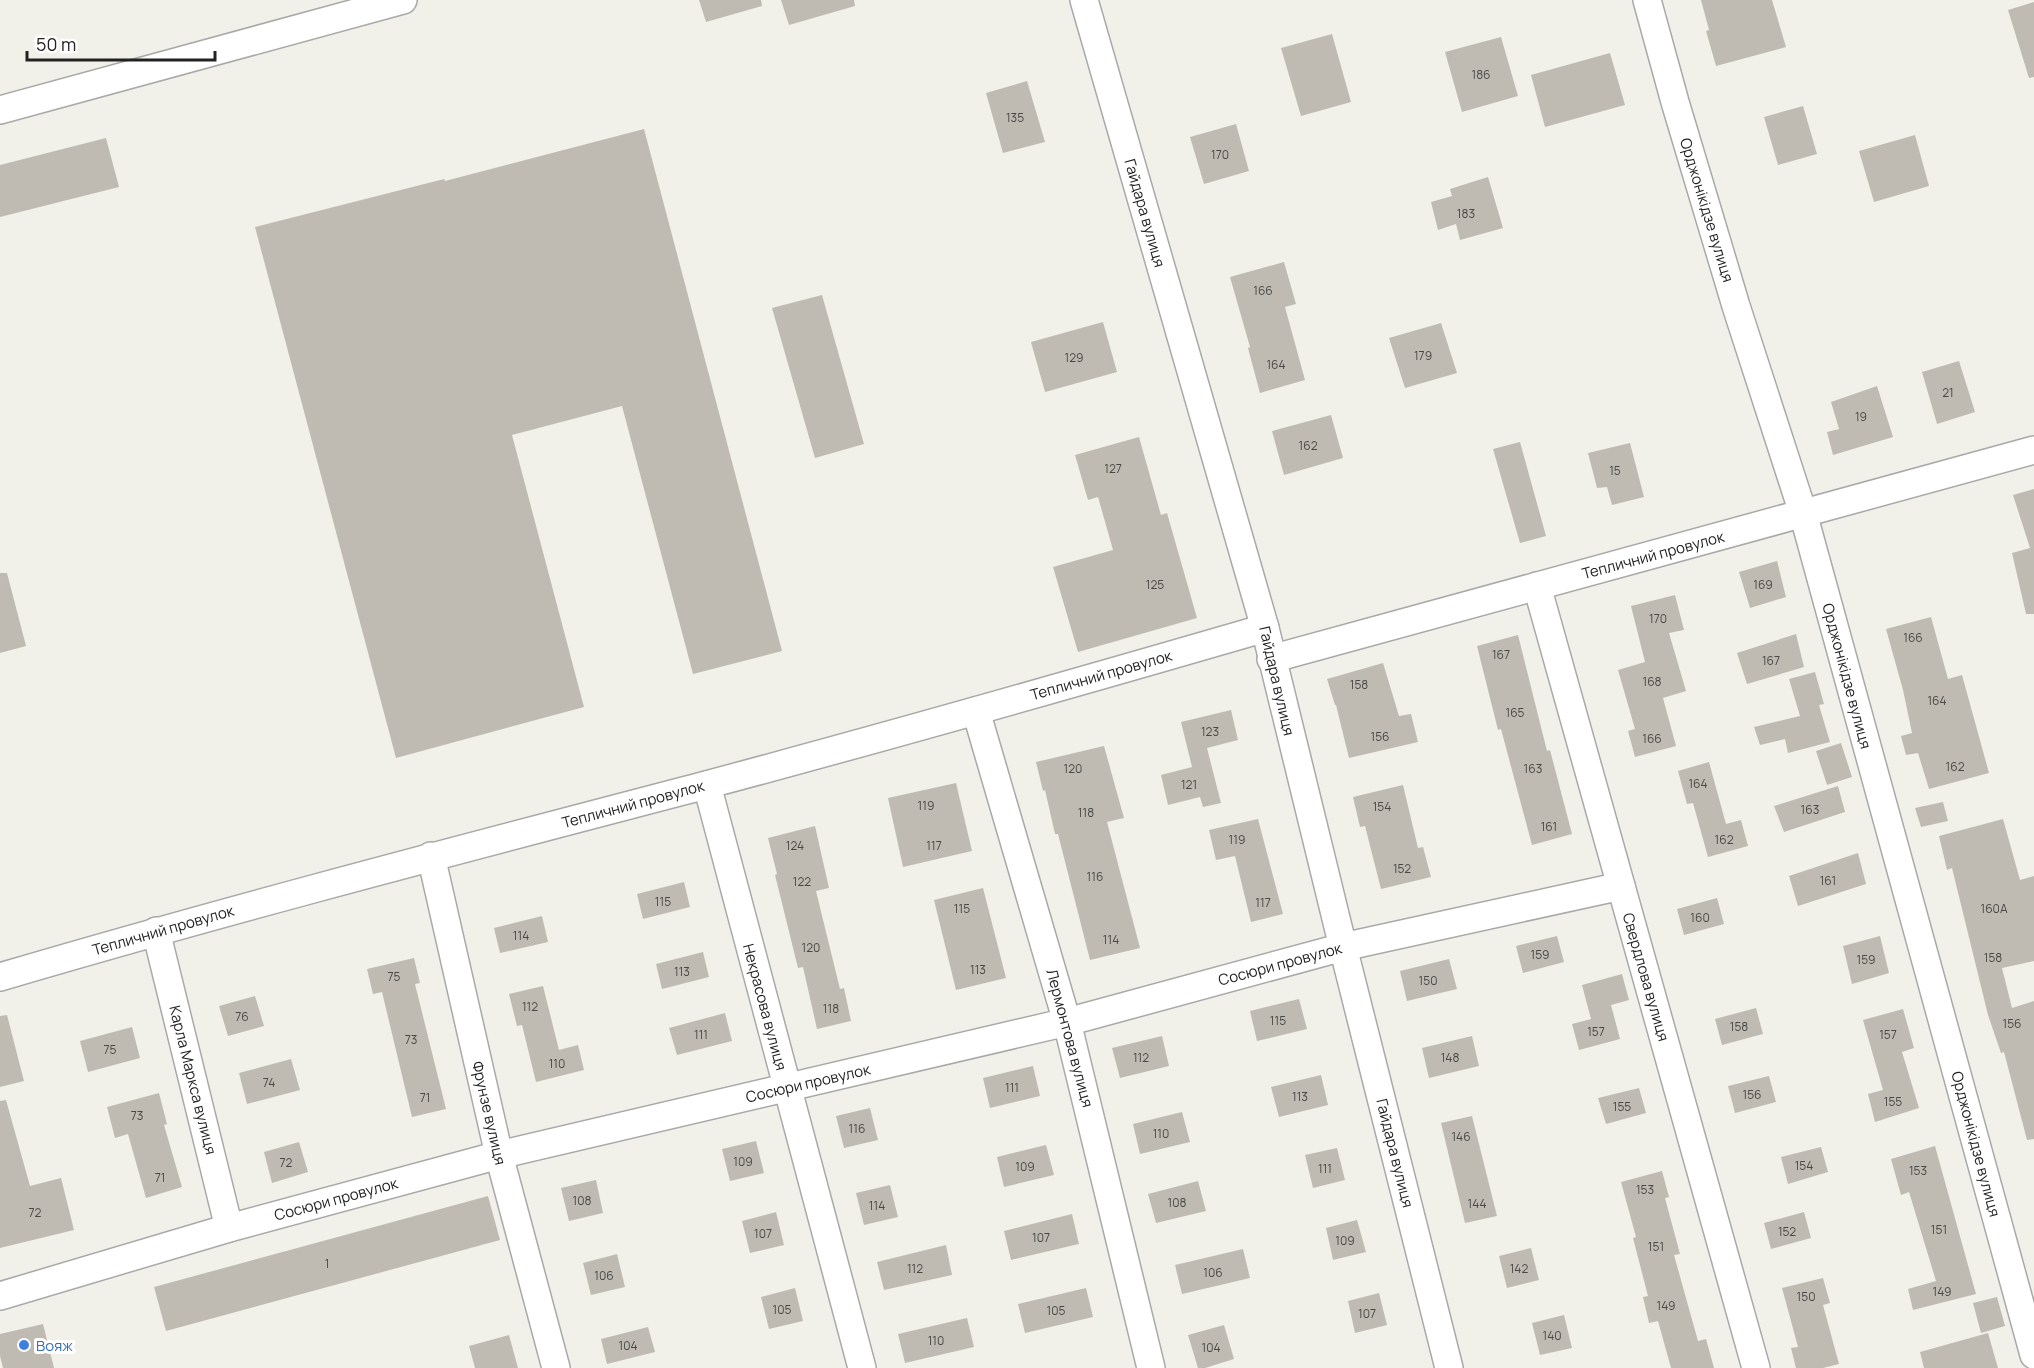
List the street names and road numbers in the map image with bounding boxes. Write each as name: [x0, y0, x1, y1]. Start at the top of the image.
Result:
street label: Орджонікідзе вулиця: [1675, 135, 1739, 285]
street label: Гайдара вулиця: [1120, 156, 1170, 270]
street label: Тепличний провулок: [1580, 526, 1727, 584]
street label: Орджонікідзе вулиця: [1817, 601, 1877, 751]
street label: Гайдара вулиця: [1254, 624, 1300, 738]
street label: Тепличний провулок: [1028, 645, 1175, 705]
street label: Тепличний провулок: [560, 775, 707, 833]
street label: Тепличний провулок: [90, 900, 237, 960]
street label: Свердлова вулиця: [1618, 910, 1674, 1044]
street label: Сосюри провулок: [1216, 937, 1345, 991]
street label: Некрасова вулиця: [738, 941, 792, 1073]
street label: Лермонтова вулиця: [1041, 967, 1099, 1109]
street label: Карла Маркса вулиця: [164, 1003, 222, 1157]
street label: Сосюри провулок: [744, 1058, 873, 1108]
street label: Фрунзе вулиця: [467, 1059, 511, 1167]
street label: Орджонікідзе вулиця: [1946, 1069, 2006, 1219]
street label: Гайдара вулиця: [1371, 1096, 1419, 1210]
street label: Сосюри провулок: [272, 1172, 401, 1226]

